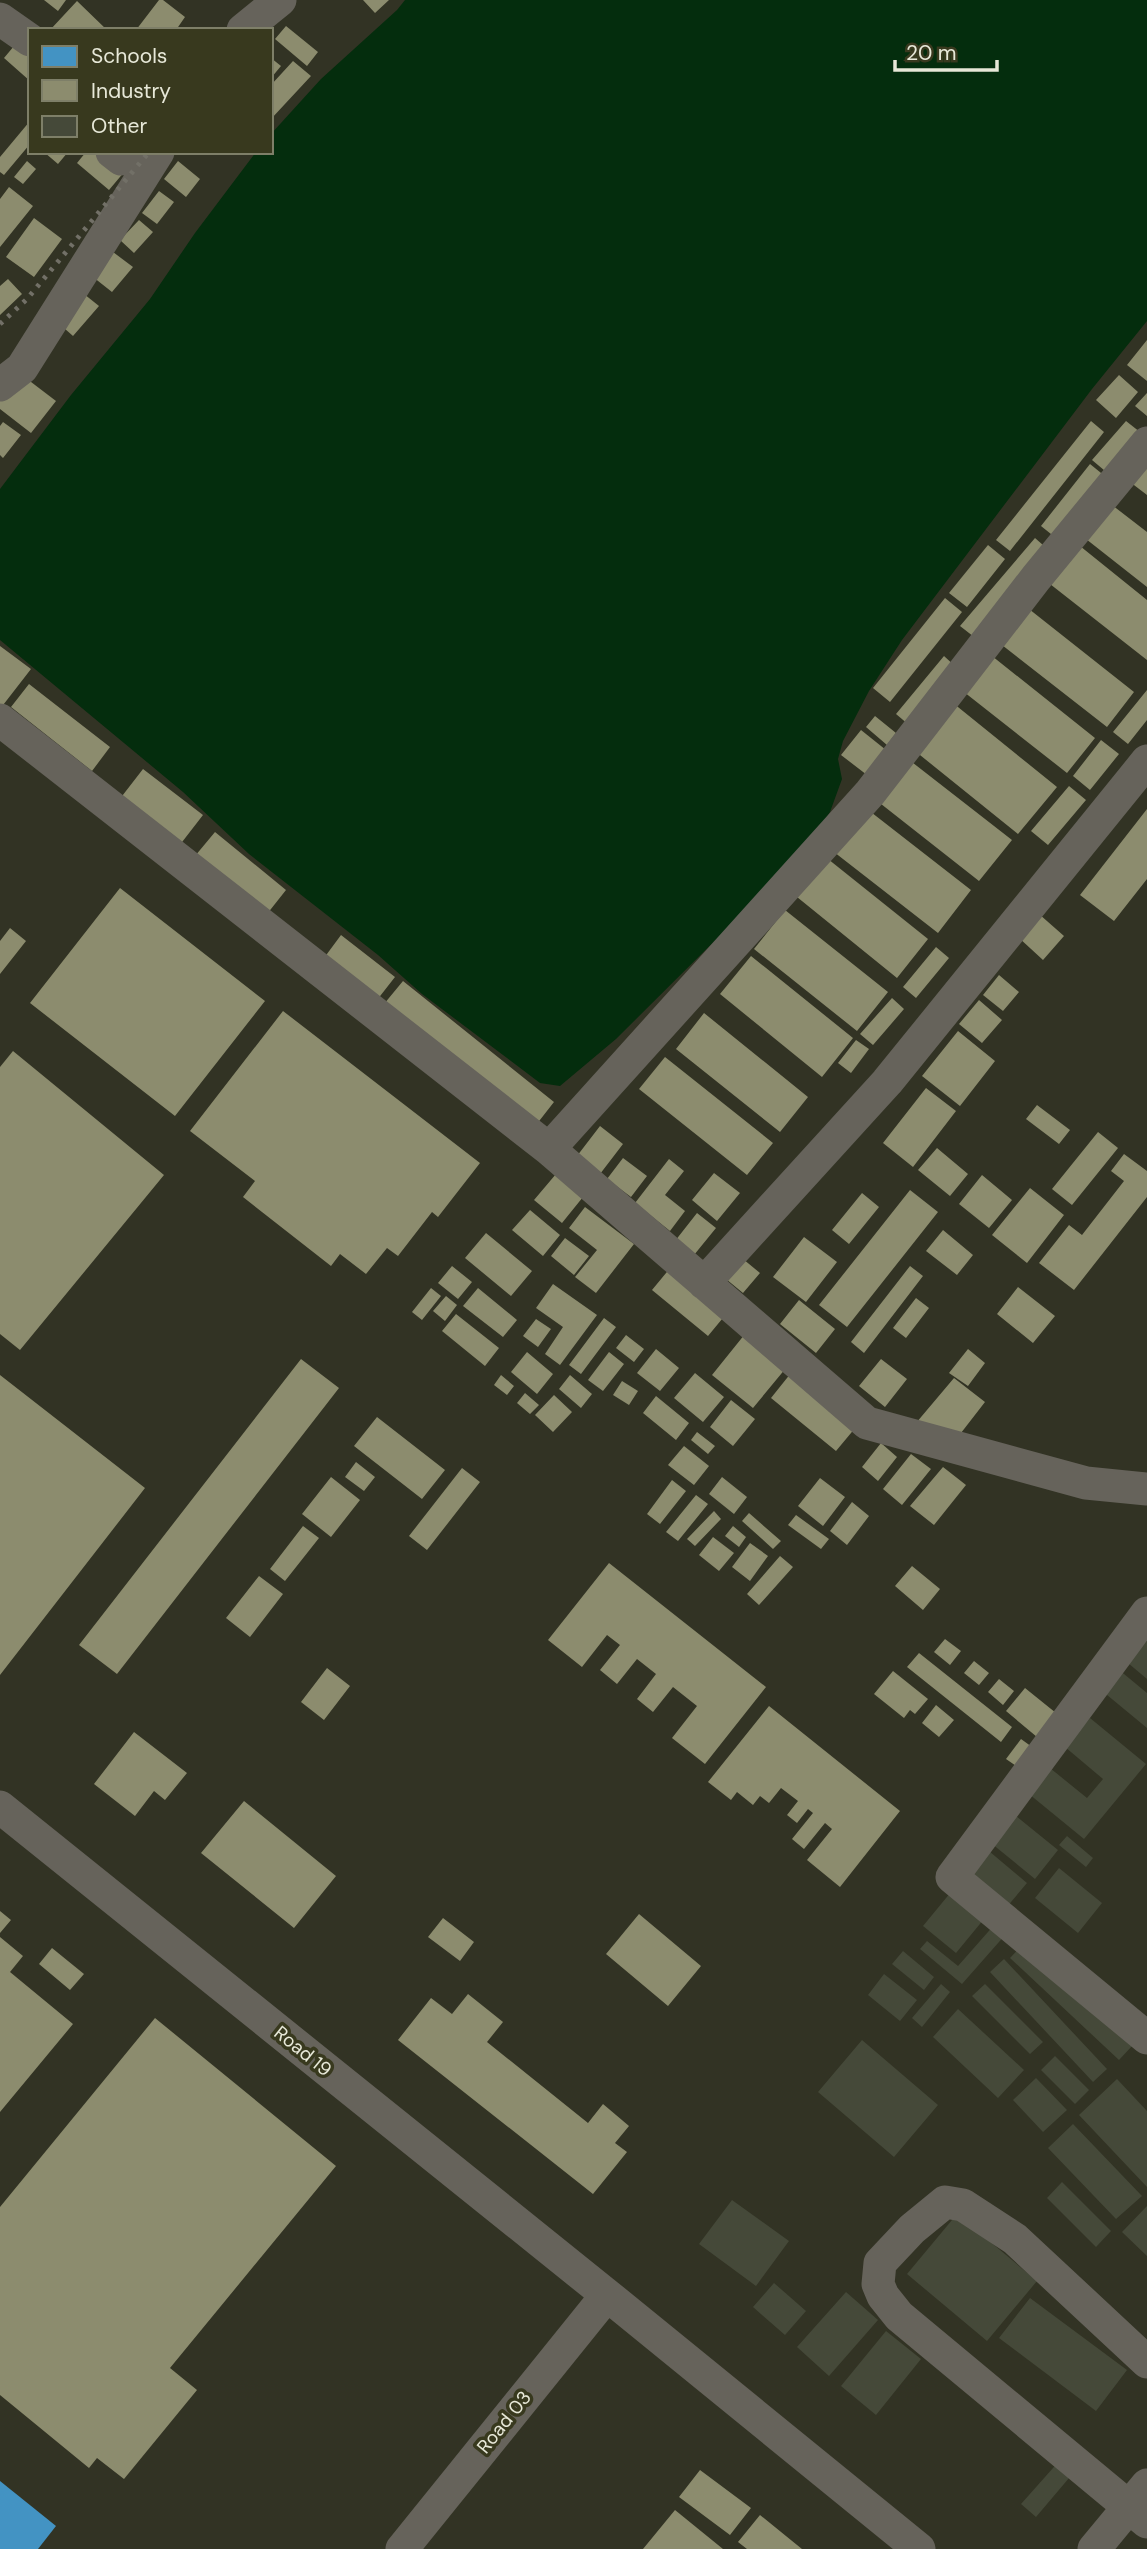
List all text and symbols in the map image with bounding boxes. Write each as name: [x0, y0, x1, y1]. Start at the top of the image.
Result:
legend: [28, 28, 273, 154]
scale bar: [895, 28, 996, 72]
text: 20 m: [906, 39, 957, 67]
text: Schools: [91, 42, 167, 70]
text: Industry: [91, 77, 171, 105]
text: Other: [91, 112, 147, 140]
street label: Road 19: [269, 2020, 337, 2082]
street label: Road 03: [471, 2386, 537, 2458]

